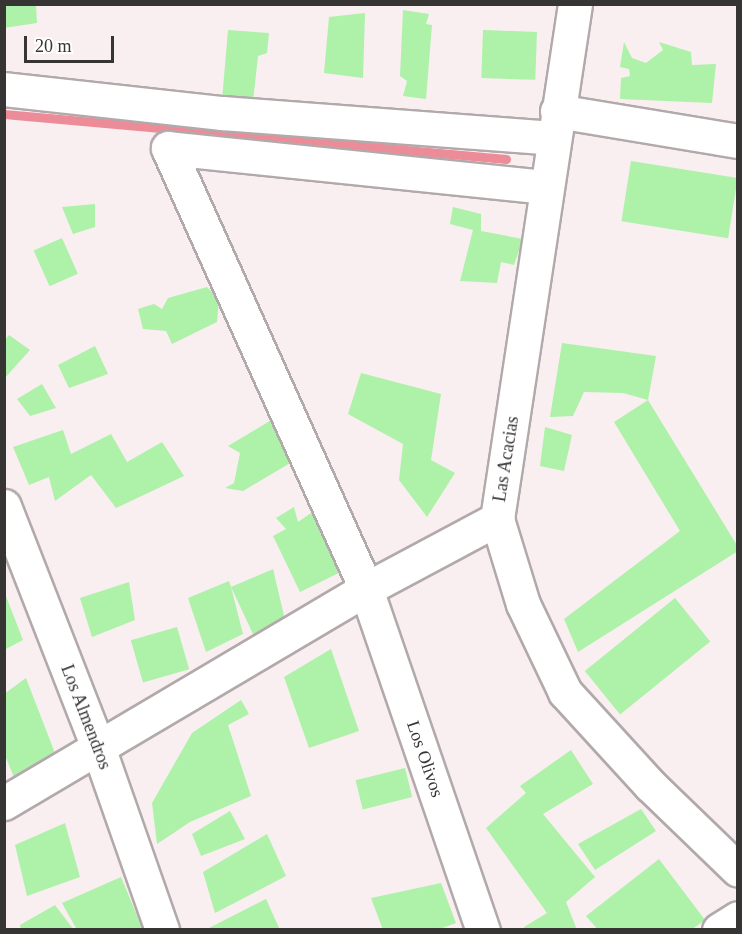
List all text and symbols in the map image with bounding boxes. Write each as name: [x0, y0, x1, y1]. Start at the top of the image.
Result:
scale bar: [27, 24, 117, 62]
text: 20 m: [35, 36, 72, 56]
street label: Las Acacias: [488, 414, 524, 504]
street label: Los Almendros: [56, 661, 116, 773]
street label: Los Olivos: [402, 718, 448, 800]

